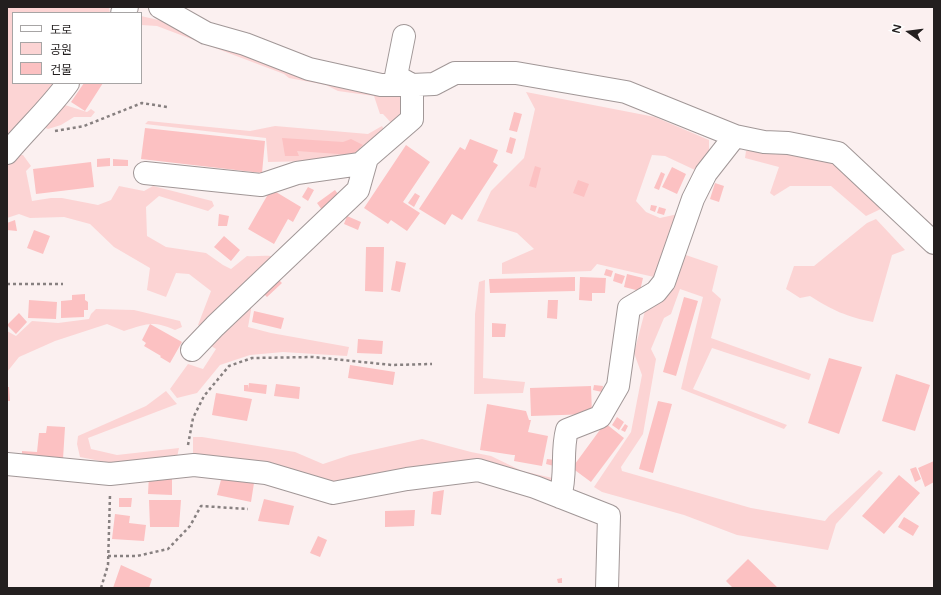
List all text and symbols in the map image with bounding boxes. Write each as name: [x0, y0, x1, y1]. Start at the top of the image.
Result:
legend: [12, 12, 142, 84]
north arrow: [889, 12, 929, 52]
text: 도로: [50, 23, 72, 37]
text: N: [889, 23, 904, 35]
text: 공원: [50, 43, 72, 57]
text: 건물: [50, 63, 72, 77]

